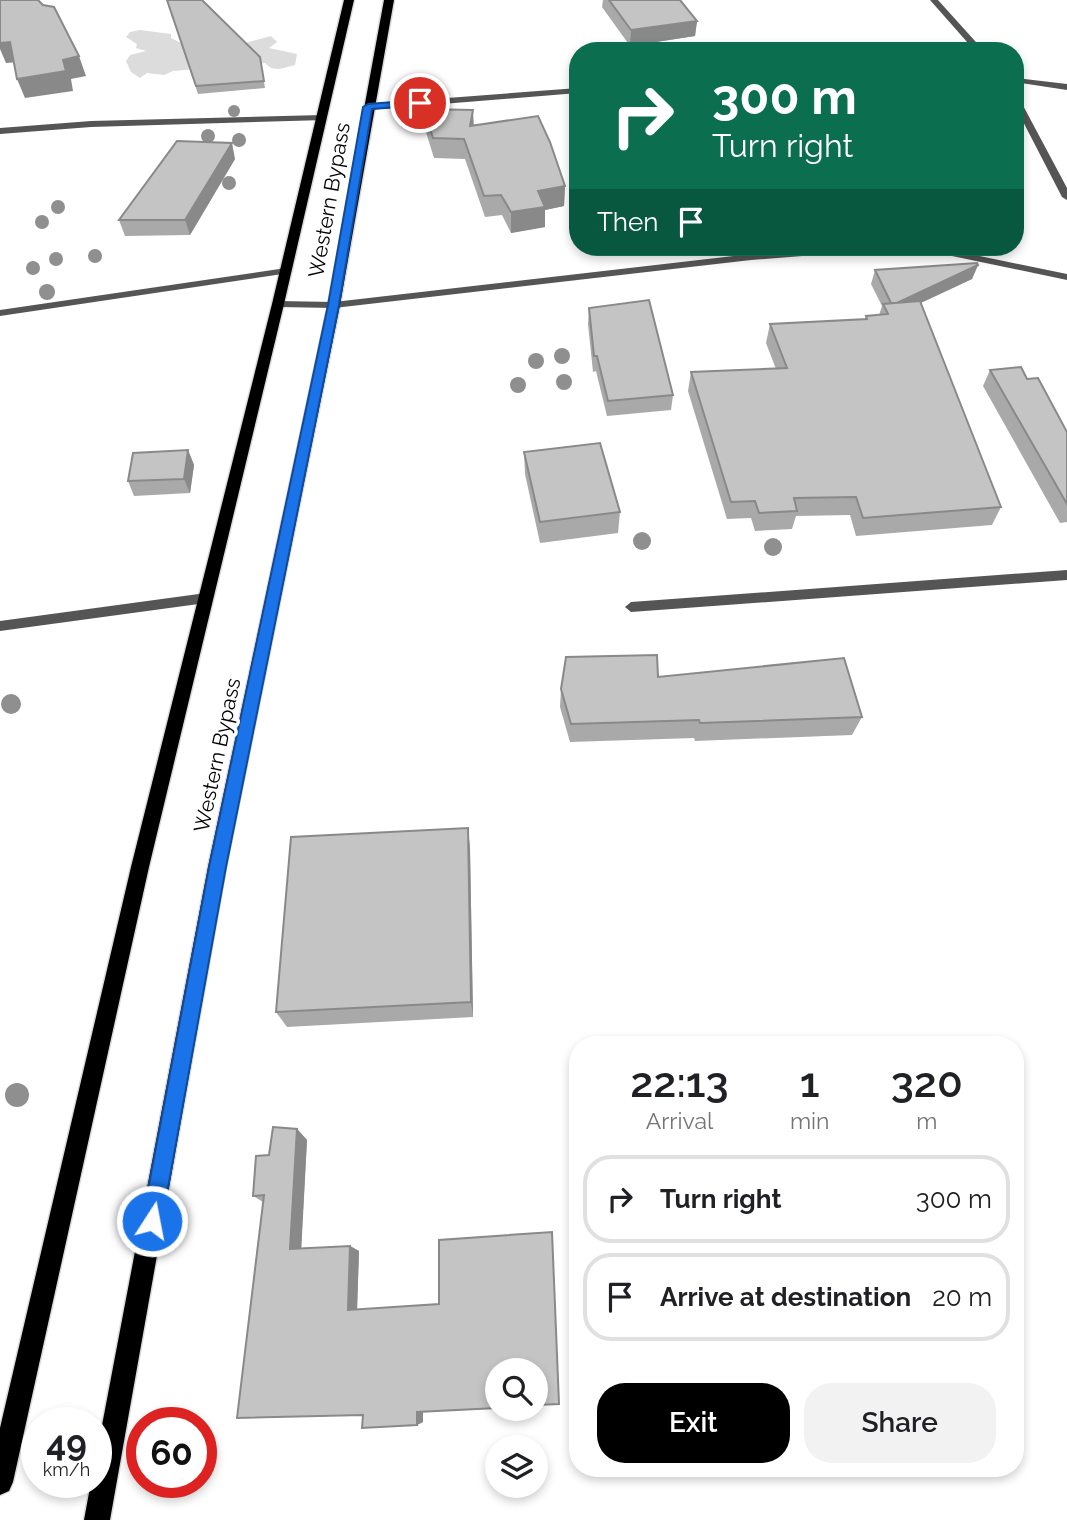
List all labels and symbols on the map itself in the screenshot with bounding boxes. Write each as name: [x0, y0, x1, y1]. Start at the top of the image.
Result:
pin: [390, 73, 450, 133]
street label: Western Bypass: [303, 120, 355, 280]
street label: Western Bypass: [188, 676, 246, 834]
position arrow: [115, 1184, 189, 1258]
speed limit sign: 60: [126, 1407, 217, 1498]

